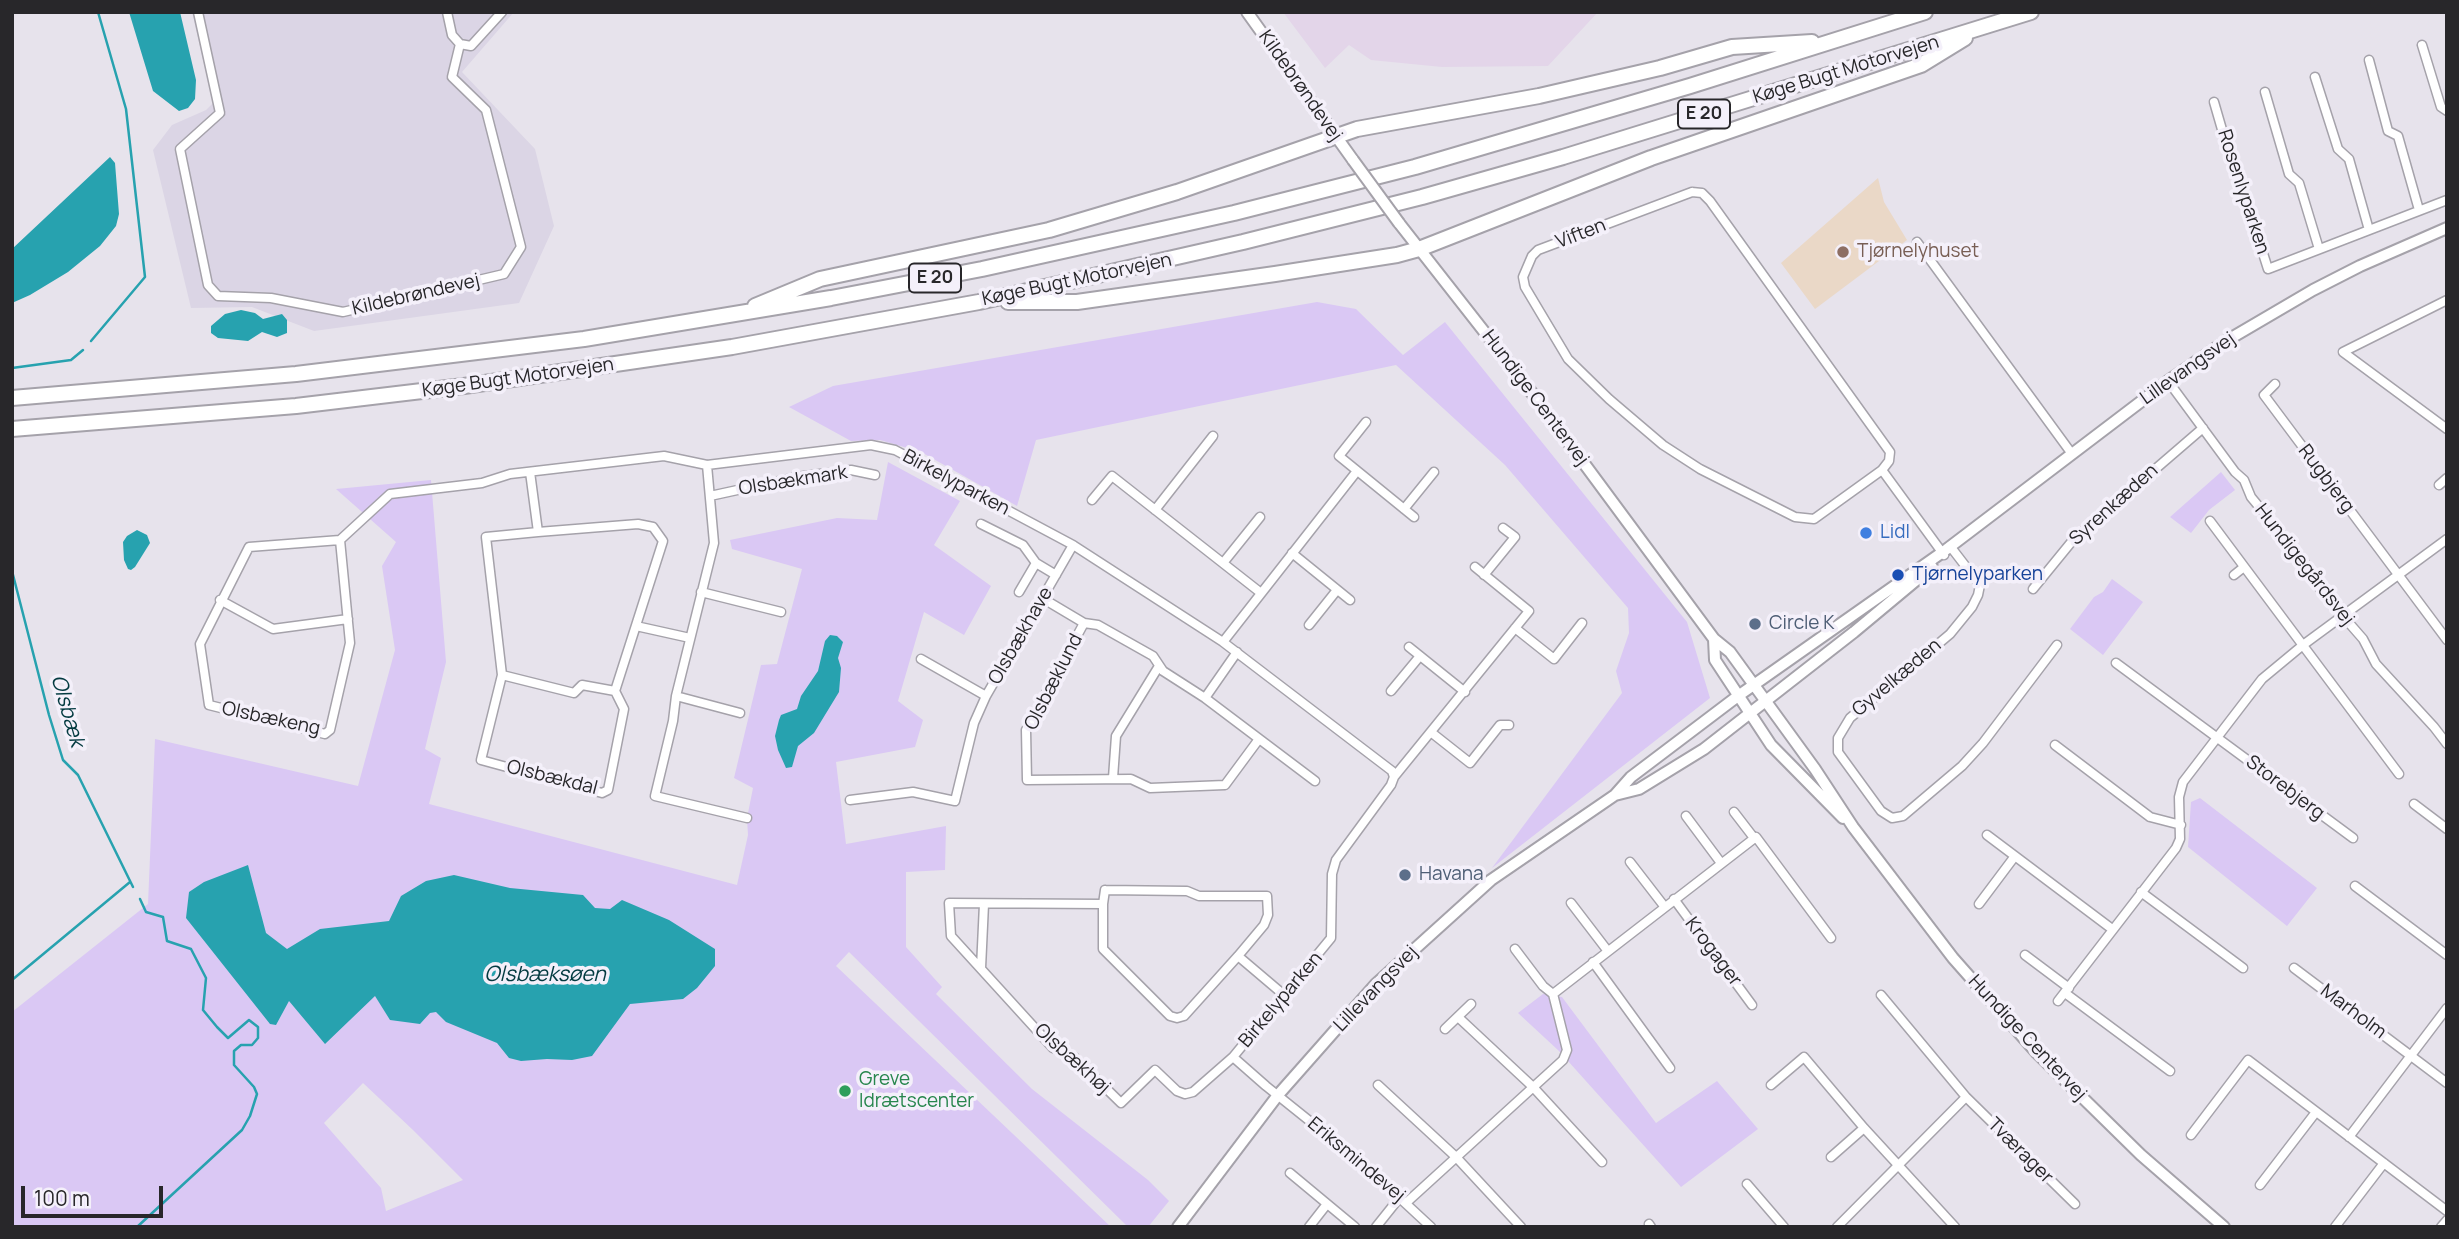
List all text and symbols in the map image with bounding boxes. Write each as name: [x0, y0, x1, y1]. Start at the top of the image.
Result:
street label: Kildebrøndevej: [1253, 26, 1347, 146]
street label: Køge Bugt Motorvejen: [1750, 31, 1942, 109]
road number: E 20: [1678, 100, 1730, 128]
street label: Rosenlyparken: [2212, 127, 2274, 257]
street label: Viften: [1553, 214, 1609, 254]
place label: Tjørnelyhuset: [1857, 241, 1979, 263]
marker: Tjørnelyhuset: [1835, 244, 1851, 260]
street label: Køge Bugt Motorvejen: [980, 249, 1174, 311]
road number: E 20: [909, 264, 961, 292]
street label: Kildebrøndevej: [350, 269, 482, 321]
street label: Hundige Centervej: [1477, 326, 1593, 470]
street label: Lillevangsvej: [2136, 328, 2240, 410]
street label: Køge Bugt Motorvejen: [421, 353, 615, 403]
street label: Rugbjerg: [2293, 440, 2359, 518]
street label: Birkelyparken: [899, 445, 1013, 521]
street label: Syrenkæden: [2065, 459, 2163, 551]
street label: Olsbækmark: [737, 461, 849, 501]
street label: Hundigegårdsvej: [2249, 500, 2359, 630]
place label: Lidl: [1880, 522, 1910, 544]
marker: Lidl: [1858, 525, 1874, 541]
place label: Tjørnelyparken: [1912, 564, 2043, 586]
marker: Tjørnelyparken: [1890, 567, 1906, 583]
street label: Olsbækhave: [984, 583, 1058, 689]
place label: Circle K: [1769, 613, 1835, 635]
marker: Circle K: [1747, 616, 1763, 632]
street label: Olsbæklund: [1020, 630, 1088, 734]
street label: Gyvelkæden: [1848, 634, 1946, 722]
water label: Olsbæk: [45, 672, 89, 750]
street label: Olsbækeng: [220, 697, 322, 741]
street label: Storebjerg: [2241, 751, 2329, 825]
street label: Olsbækdal: [504, 756, 600, 800]
place label: Havana: [1419, 864, 1484, 886]
marker: Havana: [1397, 867, 1413, 883]
street label: Krogager: [1680, 913, 1746, 991]
street label: Lillevangsvej: [1329, 941, 1423, 1037]
street label: Birkelyparken: [1234, 948, 1328, 1052]
water label: Olsbæksøen: [484, 962, 606, 988]
street label: Hundige Centervej: [1963, 970, 2091, 1106]
street label: Marholm: [2316, 980, 2390, 1044]
street label: Olsbækhøj: [1029, 1019, 1115, 1099]
place label: Greve Idrætscenter: [859, 1069, 974, 1113]
marker: Greve Idrætscenter: [837, 1083, 853, 1099]
street label: Eriksmindevej: [1303, 1113, 1409, 1207]
street label: Tværager: [1982, 1113, 2058, 1189]
scale bar: [24, 1172, 166, 1216]
text: 100 m: [34, 1184, 90, 1212]

